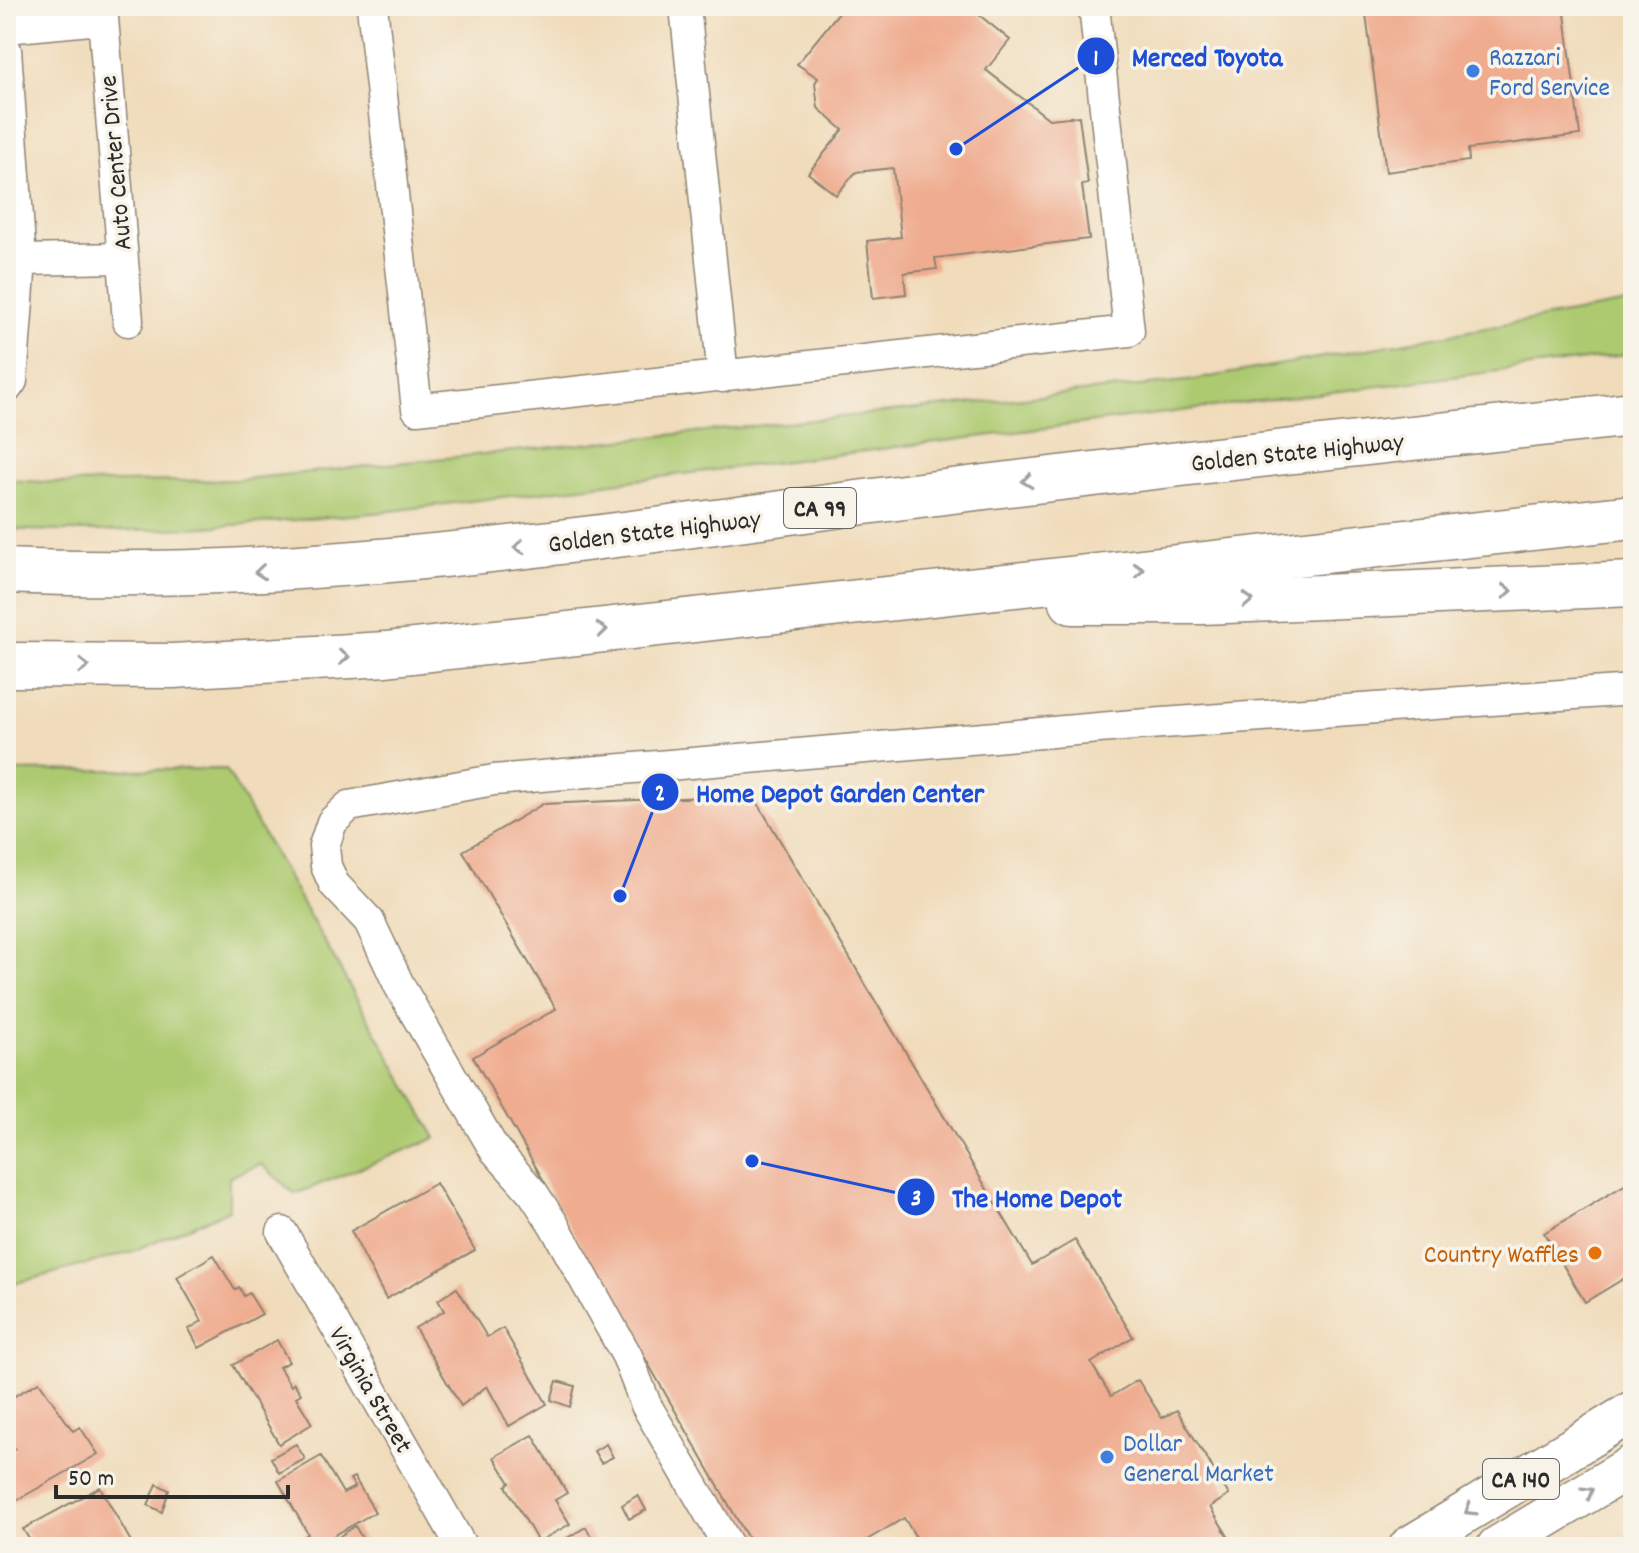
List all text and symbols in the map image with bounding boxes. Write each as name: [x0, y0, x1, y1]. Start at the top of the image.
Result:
callout: Merced Toyota: [1076, 30, 1299, 82]
text: Merced Toyota: [1132, 41, 1283, 81]
place label: Razzari Ford Service: [1489, 41, 1610, 108]
text: 1: [1093, 43, 1099, 77]
marker: Razzari Ford Service: [1464, 62, 1482, 80]
street label: Auto Center Drive: [91, 74, 144, 252]
street label: Golden State Highway: [1189, 425, 1406, 484]
one-way arrow: [1020, 472, 1034, 489]
road number: CA 99: [784, 488, 856, 528]
street label: Golden State Highway: [546, 502, 763, 565]
one-way arrow: [512, 539, 525, 556]
one-way arrow: [1133, 562, 1146, 579]
one-way arrow: [253, 563, 266, 580]
one-way arrow: [1501, 582, 1514, 599]
one-way arrow: [1242, 591, 1255, 608]
one-way arrow: [596, 621, 609, 638]
one-way arrow: [338, 648, 351, 665]
one-way arrow: [78, 657, 91, 675]
callout: Home Depot Garden Center: [640, 766, 1000, 818]
text: Home Depot Garden Center: [696, 777, 985, 817]
text: 2: [655, 778, 665, 812]
callout: The Home Depot: [896, 1171, 1138, 1223]
text: The Home Depot: [952, 1182, 1123, 1222]
text: 3: [911, 1183, 921, 1217]
place label: Country Waffles: [1424, 1238, 1579, 1275]
marker: Country Waffles: [1586, 1244, 1604, 1262]
street label: Virginia Street: [318, 1320, 420, 1461]
place label: Dollar General Market: [1123, 1427, 1274, 1494]
marker: Dollar General Market: [1098, 1448, 1116, 1466]
scale bar: [56, 1449, 288, 1499]
road number: CA 140: [1483, 1459, 1559, 1499]
text: 50 m: [68, 1463, 114, 1497]
one-way arrow: [1579, 1486, 1594, 1502]
one-way arrow: [1465, 1500, 1479, 1515]

